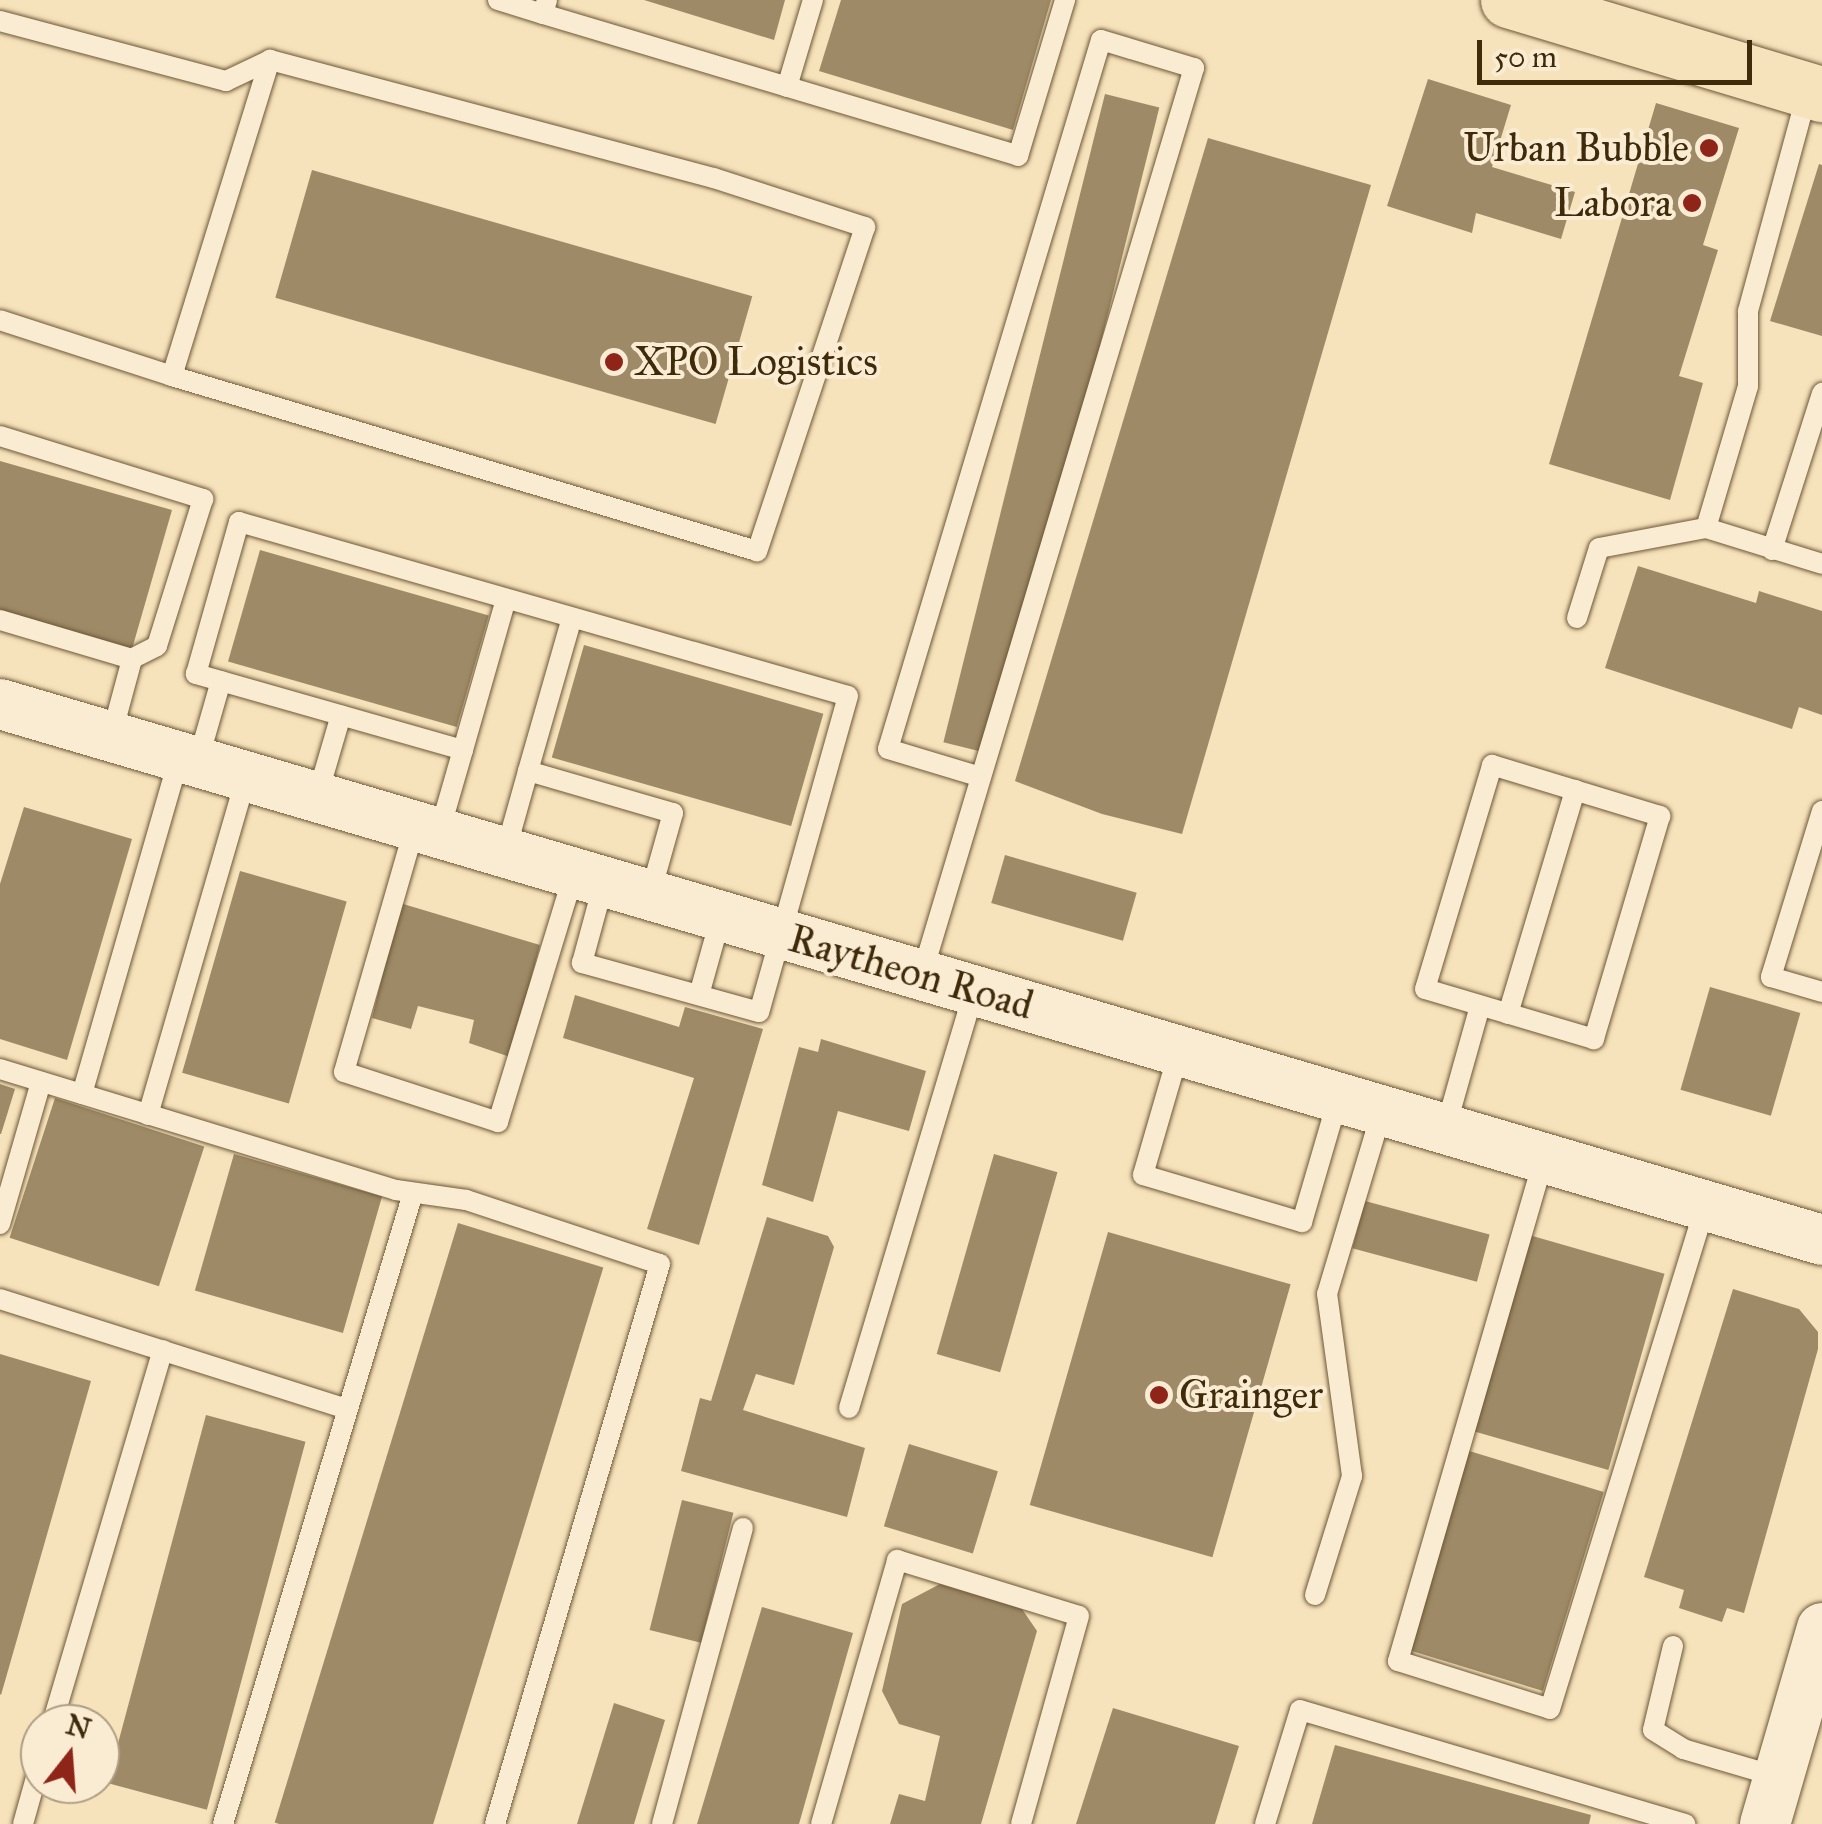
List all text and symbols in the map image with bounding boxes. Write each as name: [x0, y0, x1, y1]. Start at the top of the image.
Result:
scale bar: [1482, 20, 1757, 82]
text: 50 m: [1494, 39, 1557, 75]
place label: Urban Bubble: [1463, 124, 1689, 172]
marker: Urban Bubble: [1698, 137, 1720, 159]
place label: Labora: [1554, 179, 1672, 227]
marker: Labora: [1681, 192, 1703, 214]
place label: XPO Logistics: [634, 338, 878, 386]
marker: XPO Logistics: [603, 351, 625, 373]
street label: Raytheon Road: [783, 914, 1039, 1030]
place label: Grainger: [1179, 1371, 1323, 1419]
marker: Grainger: [1148, 1384, 1170, 1406]
north arrow: [20, 1704, 120, 1804]
text: N: [62, 1707, 95, 1747]

